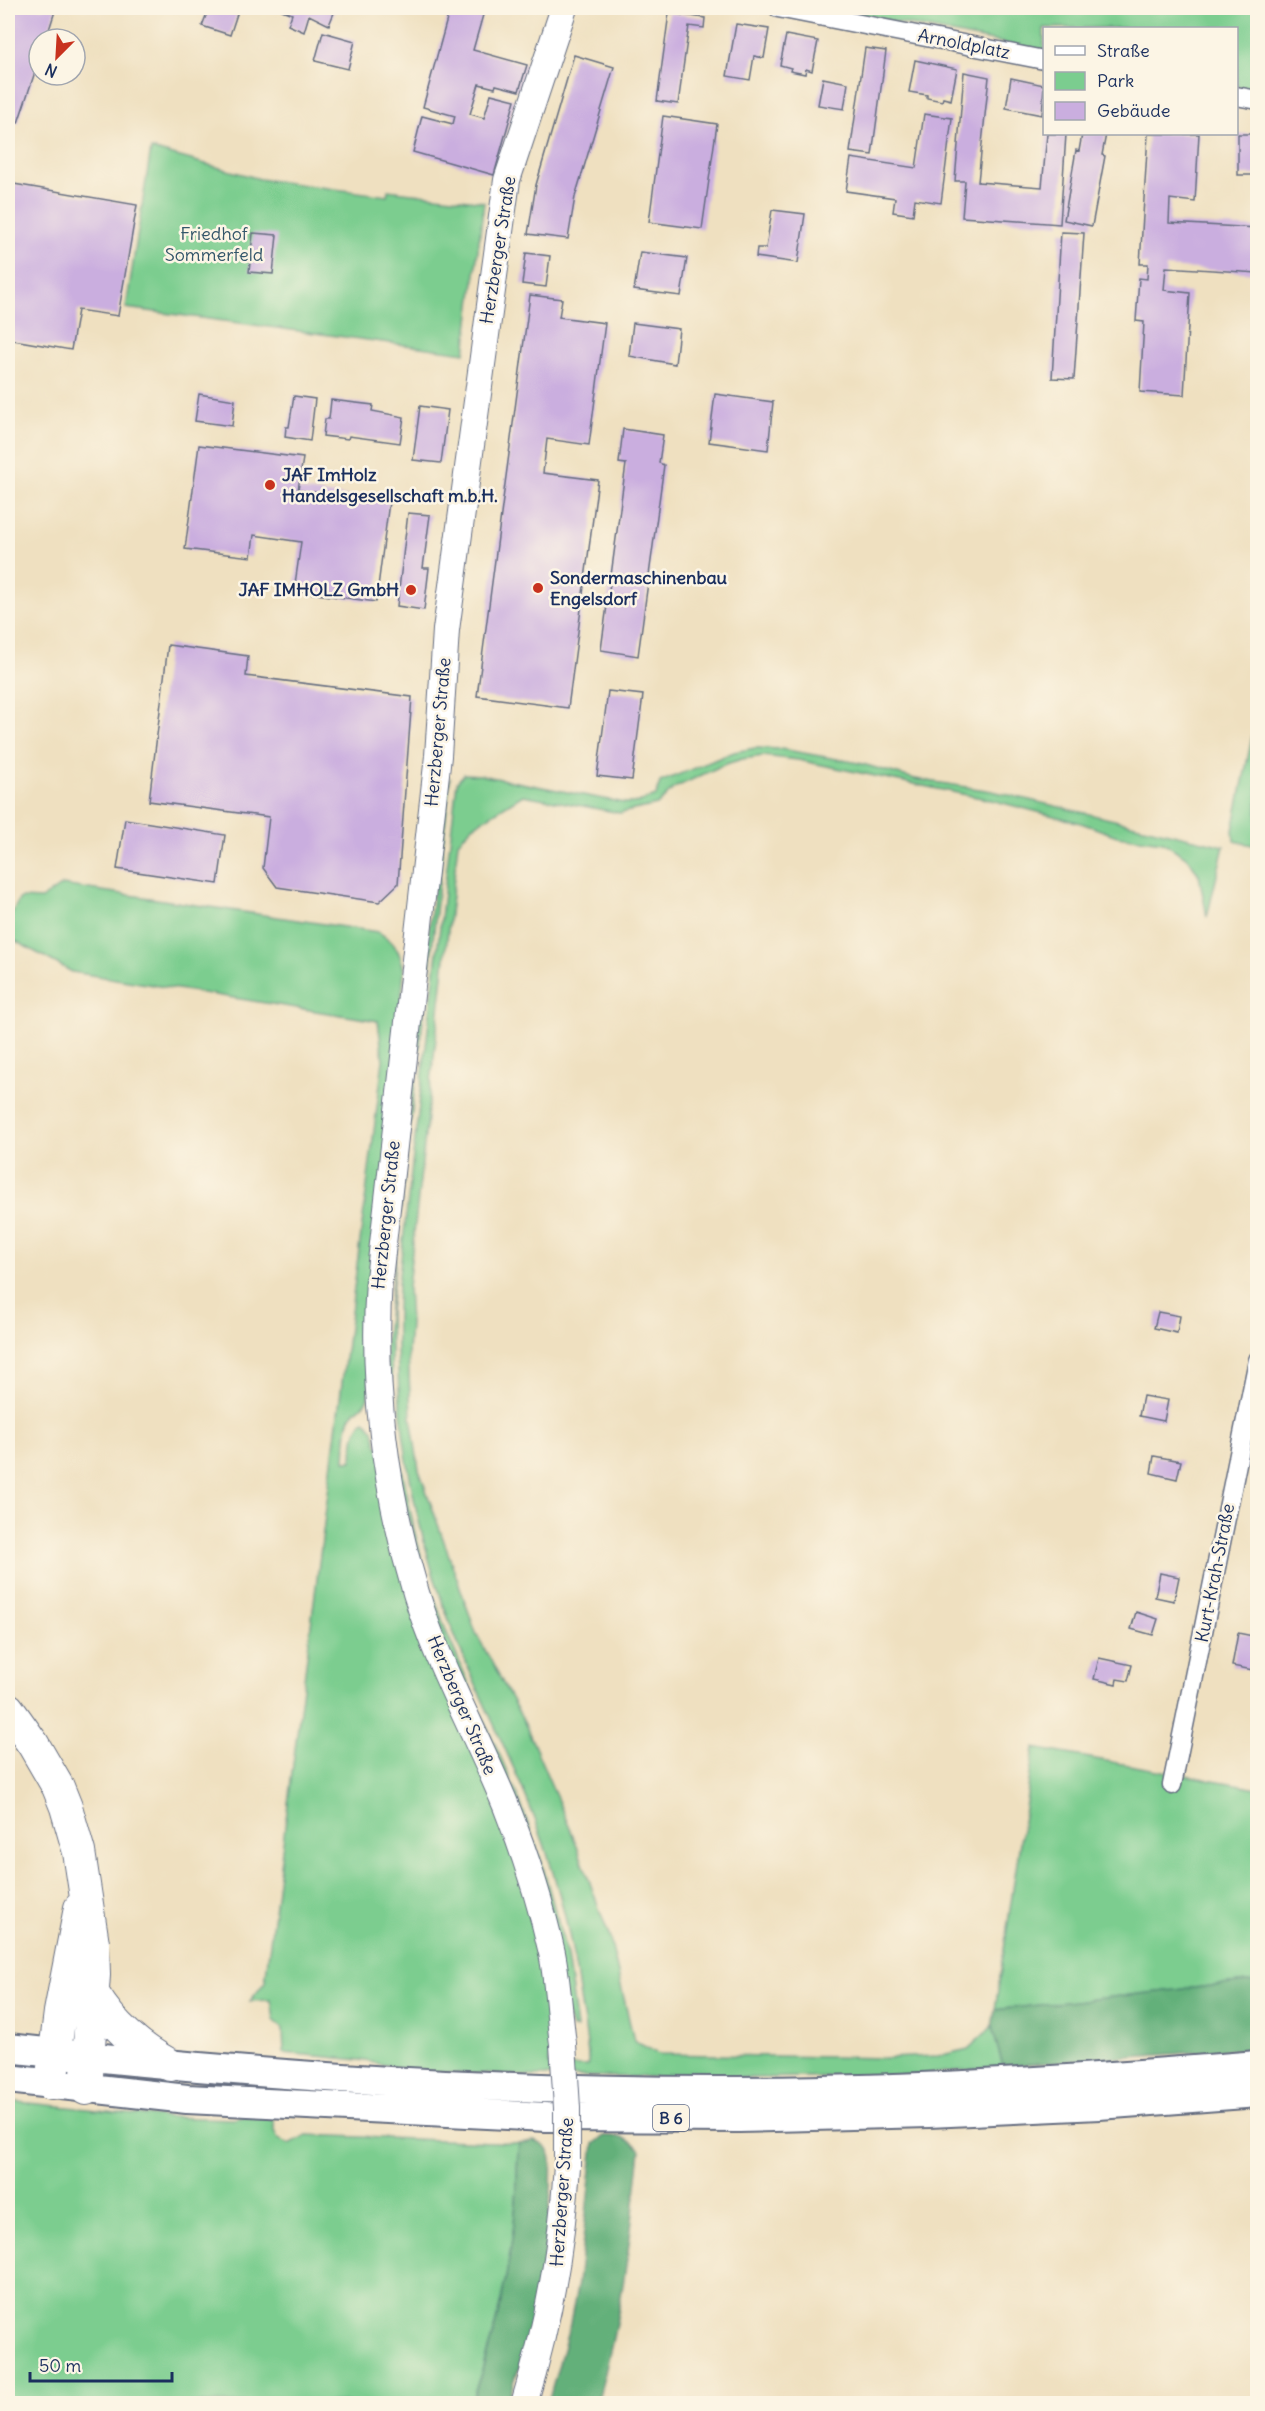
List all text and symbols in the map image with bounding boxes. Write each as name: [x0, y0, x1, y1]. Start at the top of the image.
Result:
street label: Arnoldplatz: [916, 23, 1012, 64]
north arrow: [27, 27, 87, 87]
legend: [1043, 27, 1238, 135]
text: Straße: [1097, 39, 1150, 62]
text: N: [42, 59, 60, 82]
text: Park: [1097, 69, 1134, 92]
text: Gebäude: [1097, 99, 1170, 122]
street label: Herzberger Straße: [474, 174, 521, 325]
park label: Friedhof Sommerfeld: [165, 222, 264, 266]
place label: JAF ImHolz Handelsgesellschaft m.b.H.: [282, 463, 498, 507]
marker: JAF ImHolz Handelsgesellschaft m.b.H.: [263, 478, 277, 492]
place label: Sondermaschinenbau Engelsdorf: [550, 566, 728, 610]
place label: JAF IMHOLZ GmbH: [238, 578, 399, 601]
marker: Sondermaschinenbau Engelsdorf: [531, 581, 545, 595]
marker: JAF IMHOLZ GmbH: [404, 583, 418, 597]
street label: Herzberger Straße: [420, 657, 455, 807]
street label: Herzberger Straße: [366, 1140, 405, 1290]
street label: Kurt-Krah-Straße: [1190, 1502, 1239, 1644]
street label: Herzberger Straße: [423, 1632, 502, 1778]
road number: B 6: [653, 2105, 689, 2131]
street label: Herzberger Straße: [545, 2117, 578, 2267]
scale bar: [30, 2345, 172, 2383]
text: 50 m: [39, 2354, 81, 2377]

